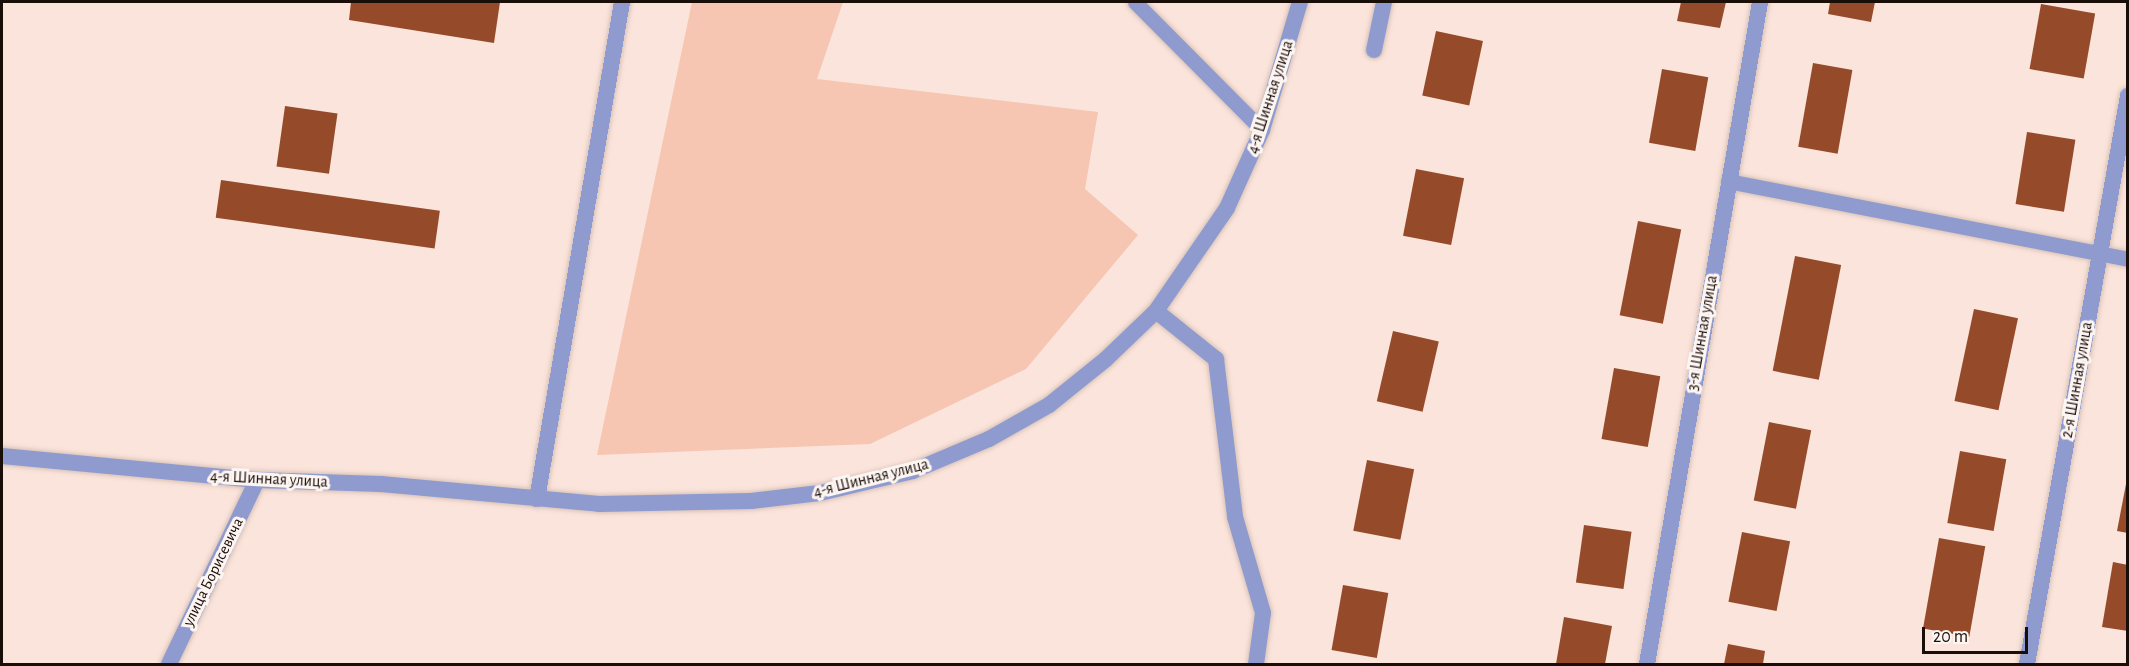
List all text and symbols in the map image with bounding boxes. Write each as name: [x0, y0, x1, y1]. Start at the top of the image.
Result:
street label: 4-я Шинная улица: [1243, 38, 1297, 156]
street label: 3-я Шинная улица: [1682, 274, 1722, 392]
street label: 2-я Шинная улица: [2057, 320, 2097, 440]
street label: 4-я Шинная улица: [811, 454, 931, 502]
street label: 4-я Шинная улица: [210, 466, 328, 492]
street label: улица Борисевича: [178, 515, 248, 629]
scale bar: [1925, 615, 2032, 653]
text: 20 m: [1933, 628, 1968, 646]

